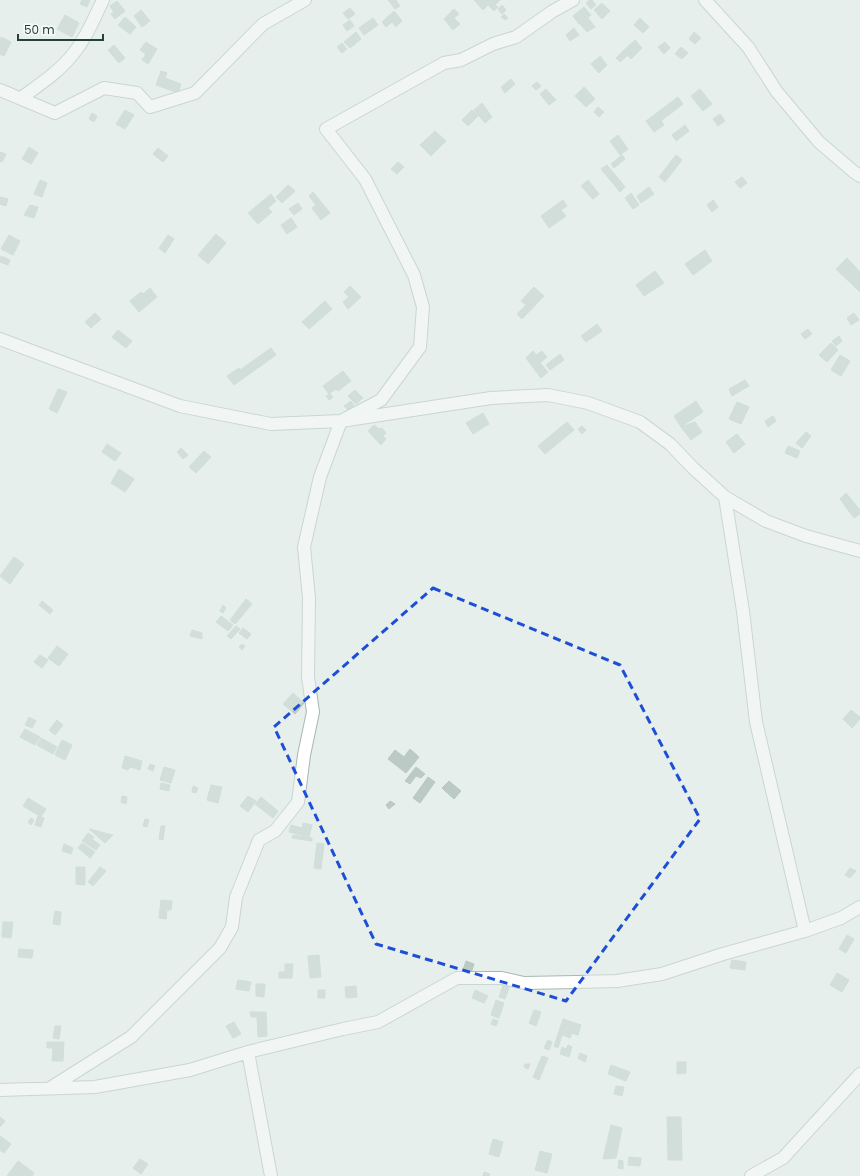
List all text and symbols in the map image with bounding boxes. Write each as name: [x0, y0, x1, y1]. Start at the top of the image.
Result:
scale bar: [18, 16, 103, 42]
text: 50 m: [24, 21, 55, 38]

